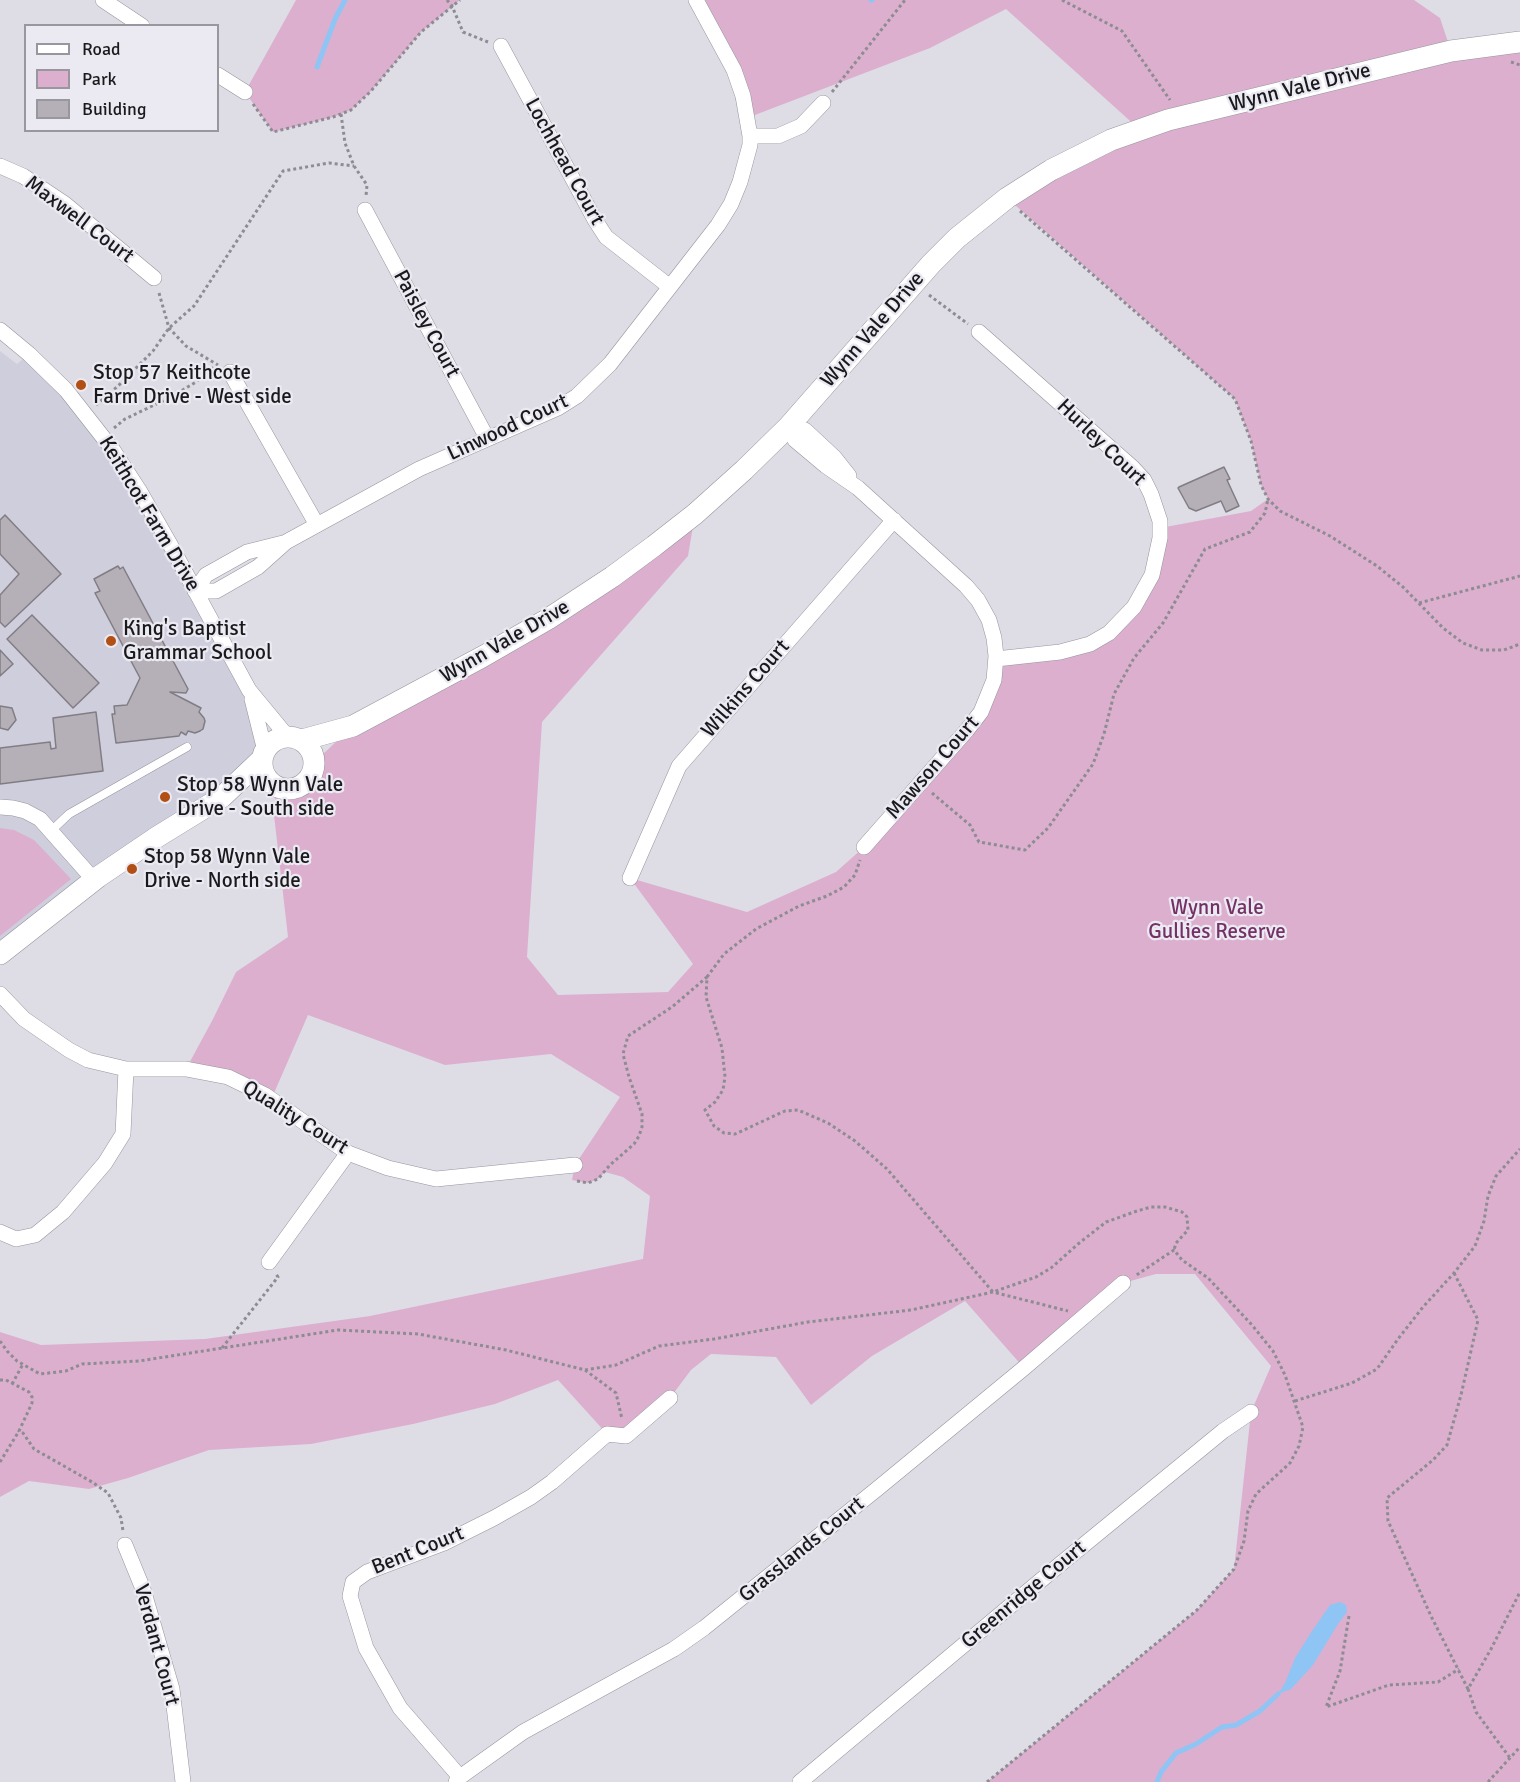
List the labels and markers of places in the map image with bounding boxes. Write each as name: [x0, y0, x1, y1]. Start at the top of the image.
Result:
place label: Stop 57 Keithcote Farm Drive - West side: [93, 360, 292, 410]
marker: Stop 57 Keithcote Farm Drive - West side: [74, 378, 88, 392]
place label: King's Baptist Grammar School: [123, 616, 272, 666]
marker: King's Baptist Grammar School: [104, 634, 118, 648]
place label: Stop 58 Wynn Vale Drive - South side: [177, 772, 343, 822]
marker: Stop 58 Wynn Vale Drive - South side: [158, 790, 172, 804]
place label: Stop 58 Wynn Vale Drive - North side: [144, 844, 310, 894]
marker: Stop 58 Wynn Vale Drive - North side: [125, 862, 139, 876]

